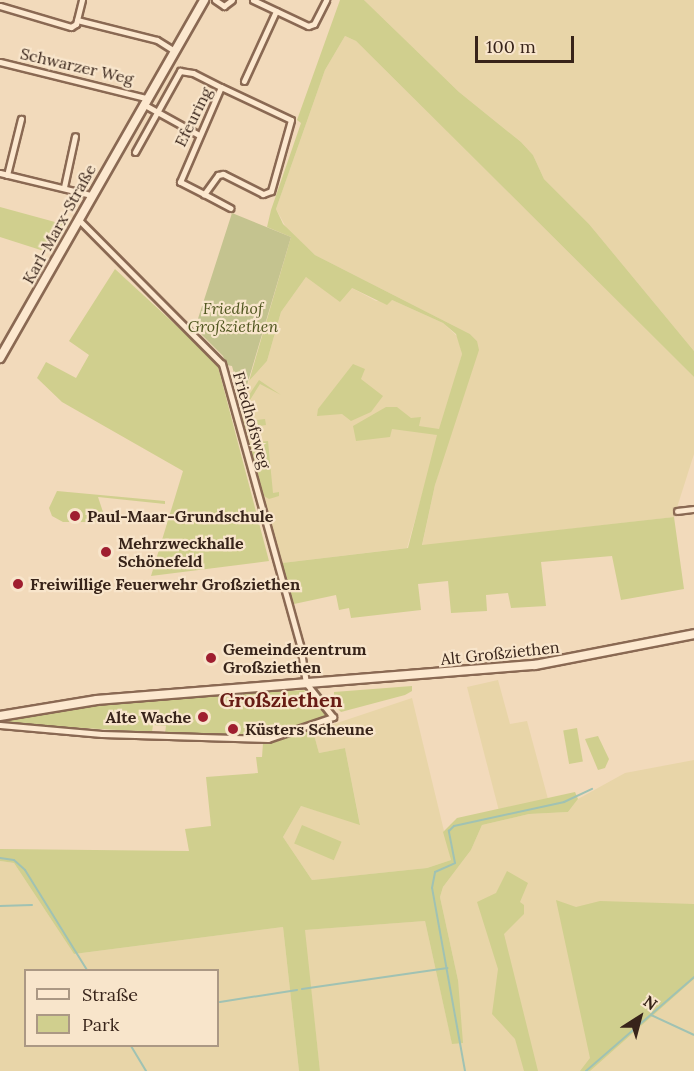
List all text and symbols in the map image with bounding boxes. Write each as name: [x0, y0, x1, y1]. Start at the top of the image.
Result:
scale bar: [478, 24, 577, 62]
text: 100 m: [486, 35, 536, 58]
street label: Schwarzer Weg: [19, 44, 135, 88]
street label: Efeuring: [170, 84, 216, 150]
street label: Karl-Marx-Straße: [18, 161, 100, 287]
park label: Friedhof Großziethen: [188, 298, 278, 336]
street label: Friedhofsweg: [229, 369, 275, 471]
place label: Paul-Maar-Grundschule: [87, 506, 273, 526]
marker: Paul-Maar-Grundschule: [68, 509, 82, 523]
place label: Mehrzweckhalle Schönefeld: [118, 533, 244, 571]
marker: Mehrzweckhalle Schönefeld: [99, 545, 113, 559]
place label: Freiwillige Feuerwehr Großziethen: [30, 574, 300, 594]
marker: Freiwillige Feuerwehr Großziethen: [11, 577, 25, 591]
street label: Alt Großziethen: [440, 637, 560, 669]
place label: Gemeindezentrum Großziethen: [223, 639, 366, 677]
marker: Gemeindezentrum Großziethen: [204, 651, 218, 665]
district label: Großziethen: [220, 687, 342, 711]
place label: Alte Wache: [106, 707, 191, 727]
marker: Alte Wache: [196, 710, 210, 724]
place label: Küsters Scheune: [245, 719, 374, 739]
marker: Küsters Scheune: [226, 722, 240, 736]
legend: [24, 969, 219, 1047]
text: Straße: [82, 983, 138, 1006]
north arrow: [610, 987, 670, 1047]
text: N: [640, 991, 661, 1014]
text: Park: [82, 1013, 119, 1036]

